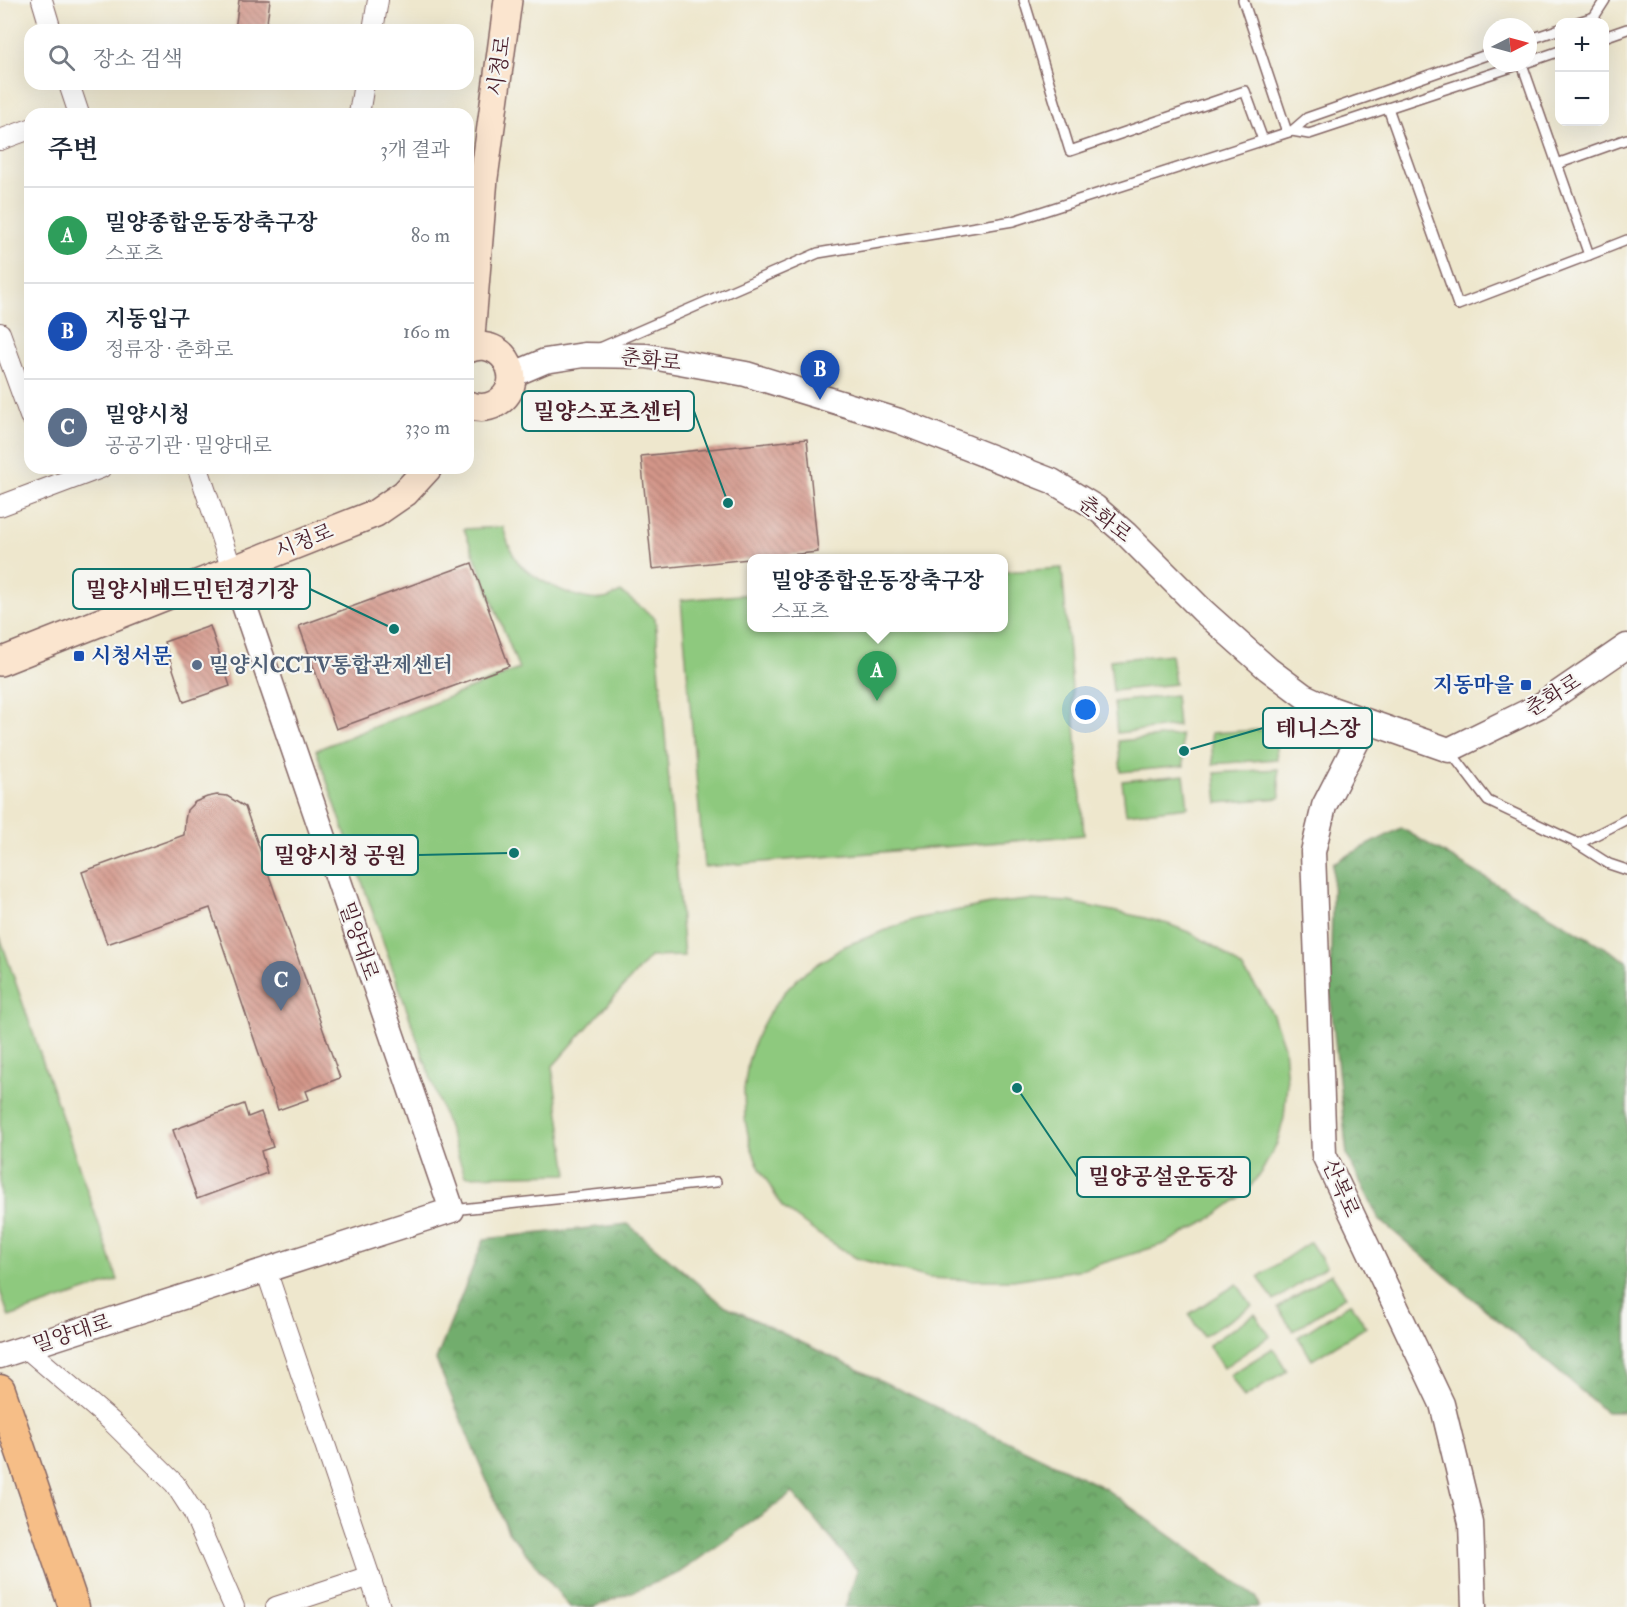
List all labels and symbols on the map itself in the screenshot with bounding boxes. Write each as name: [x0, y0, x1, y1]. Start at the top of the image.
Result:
north arrow: [1483, 18, 1537, 72]
street label: 시청로: [482, 34, 517, 98]
street label: 춘화로: [619, 344, 683, 377]
pin: B: [800, 350, 840, 400]
callout: 밀양스포츠센터: [522, 391, 694, 431]
text: 밀양스포츠센터: [534, 398, 682, 426]
street label: 춘화로: [1072, 490, 1137, 549]
street label: 시청로: [271, 518, 337, 565]
callout: 밀양시배드민턴경기장: [73, 569, 310, 609]
text: 밀양시배드민턴경기장: [86, 576, 299, 604]
place label: 시청서문: [91, 643, 172, 670]
marker: 시청서문: [72, 649, 86, 663]
place label: 밀양시CCTV통합관제센터: [209, 652, 453, 679]
pin: A: [858, 652, 896, 701]
marker: 밀양시CCTV통합관제센터: [190, 658, 204, 672]
street label: 춘화로: [1520, 668, 1586, 723]
place label: 지동마을: [1433, 672, 1514, 699]
marker: 지동마을: [1519, 678, 1533, 692]
your location: [1071, 695, 1100, 724]
callout: 테니스장: [1263, 708, 1372, 748]
text: 테니스장: [1275, 715, 1361, 743]
callout: 밀양시청 공원: [262, 835, 418, 875]
text: 밀양시청 공원: [274, 842, 406, 870]
street label: 밀양대로: [333, 898, 385, 984]
pin: C: [262, 962, 300, 1011]
street label: 산복로: [1316, 1155, 1365, 1221]
callout: 밀양공설운동장: [1077, 1157, 1250, 1197]
text: 밀양공설운동장: [1089, 1163, 1238, 1191]
street label: 밀양대로: [29, 1308, 115, 1359]

